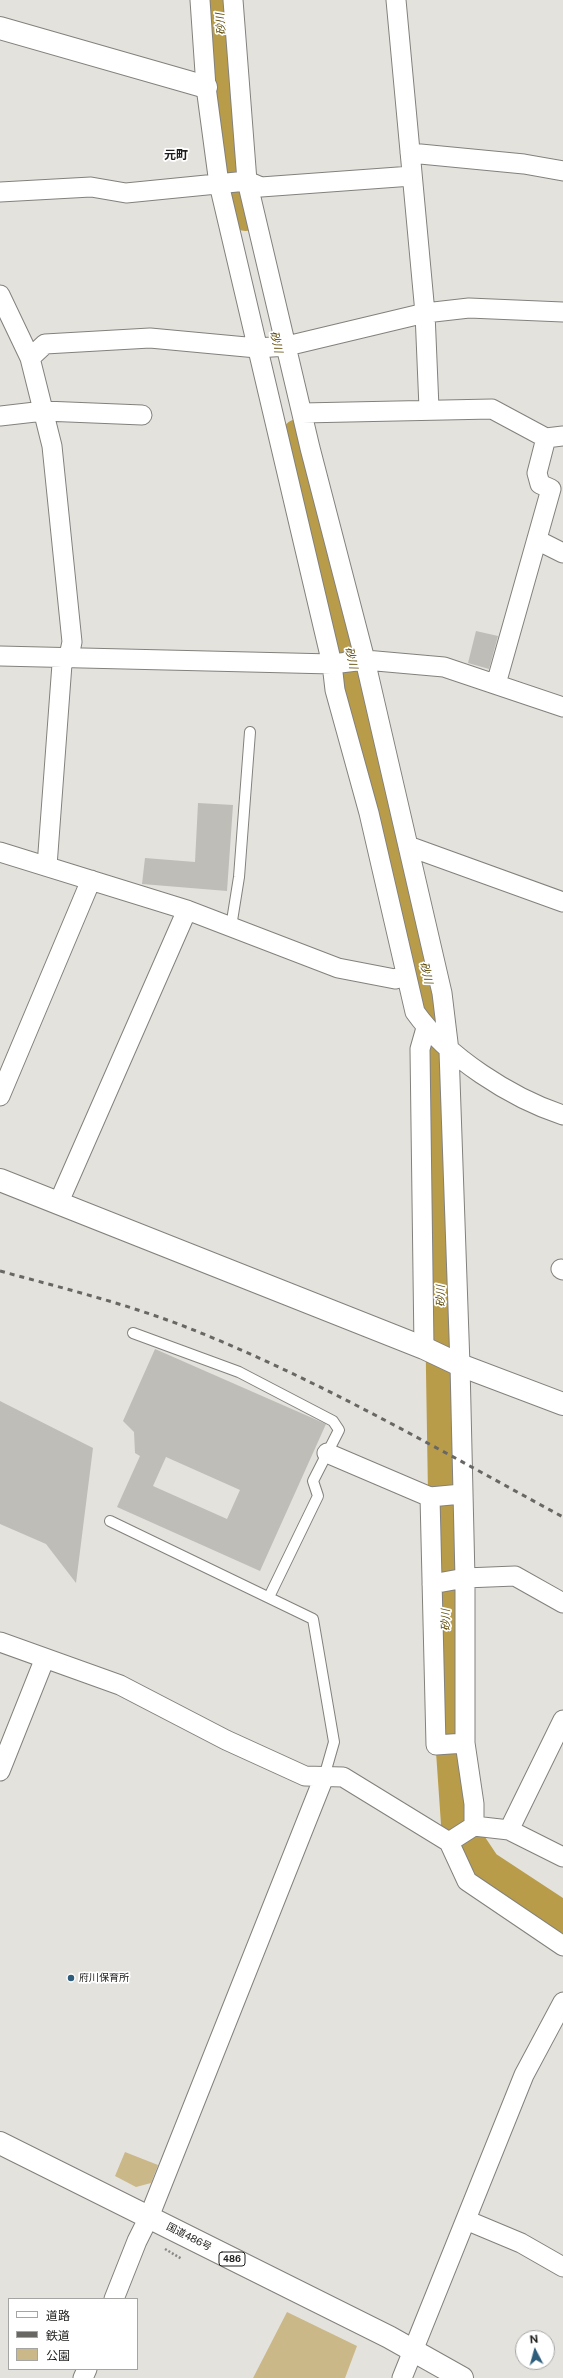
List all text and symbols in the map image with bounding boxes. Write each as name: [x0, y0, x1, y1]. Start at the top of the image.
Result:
water label: 砂川: [213, 12, 229, 36]
district label: 元町: [164, 148, 188, 162]
water label: 砂川: [267, 330, 285, 354]
water label: 砂川: [342, 646, 360, 670]
water label: 砂川: [417, 961, 435, 985]
water label: 砂川: [434, 1285, 448, 1307]
water label: 砂川: [439, 1609, 453, 1631]
place label: 府川保育所: [79, 1972, 129, 1984]
marker: 府川保育所: [66, 1973, 76, 1983]
street label: 国道486号: [164, 2221, 214, 2253]
road number: 486: [219, 2252, 245, 2266]
legend: [8, 2298, 138, 2370]
text: 道路: [46, 2309, 70, 2323]
text: 鉄道: [46, 2329, 70, 2343]
north arrow: [515, 2330, 555, 2370]
text: N: [529, 2333, 539, 2345]
text: 公園: [46, 2349, 70, 2363]

